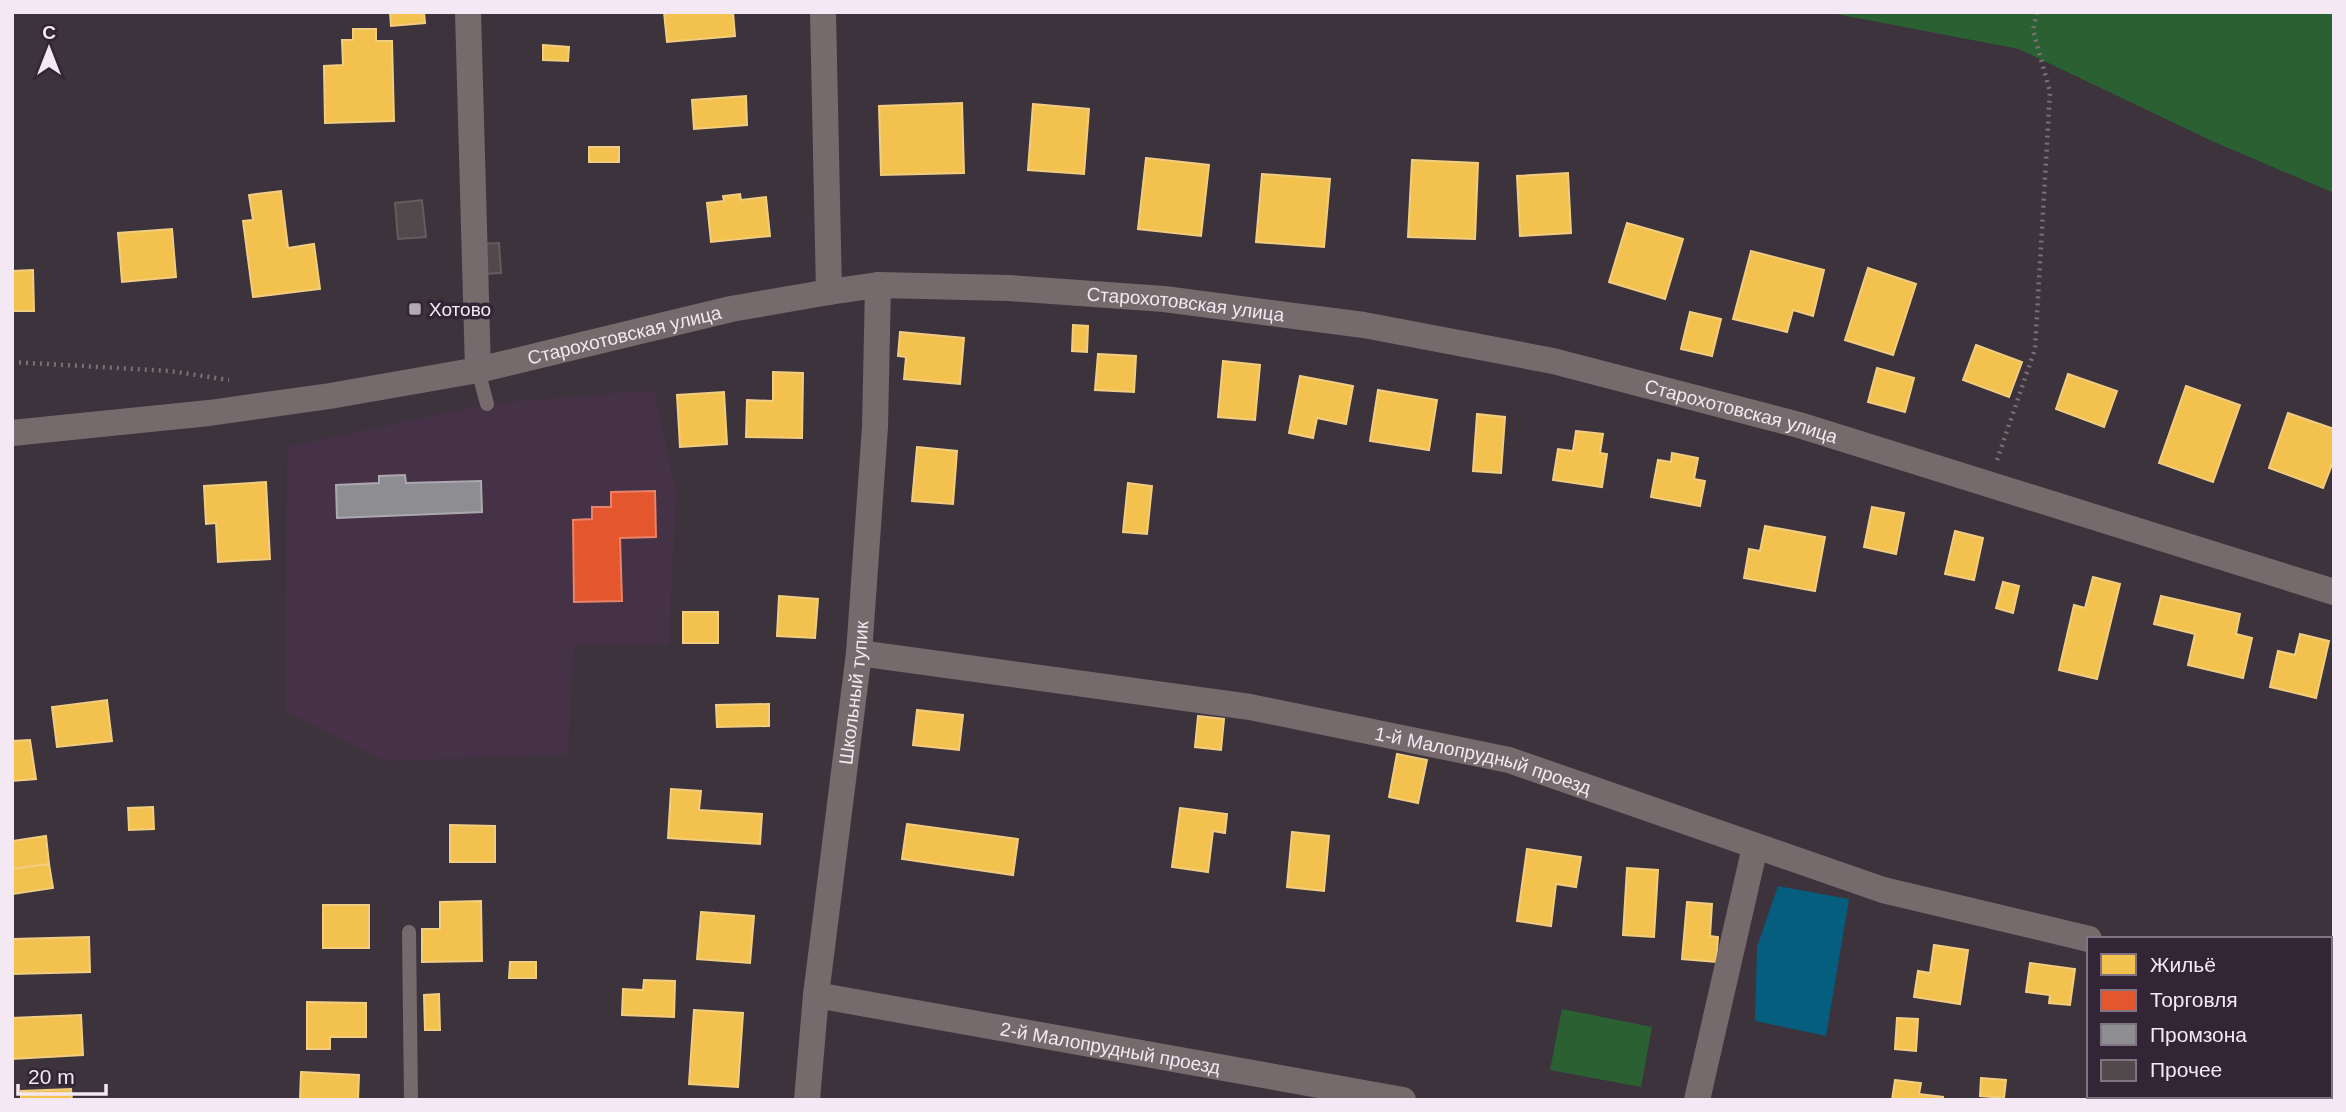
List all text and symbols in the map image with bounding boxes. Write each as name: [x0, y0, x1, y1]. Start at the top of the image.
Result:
north arrow: [14, 14, 84, 84]
text: С: [42, 22, 56, 43]
street label: Старохотовская улица: [1086, 283, 1286, 325]
place label: Хотово: [429, 299, 491, 320]
marker: Хотово: [407, 301, 423, 317]
street label: Старохотовская улица: [525, 301, 724, 368]
street label: Старохотовская улица: [1643, 375, 1841, 447]
street label: Школьный тупик: [835, 619, 872, 766]
street label: 1-й Малопрудный проезд: [1373, 722, 1594, 798]
legend: [2087, 937, 2332, 1098]
text: Жильё: [2150, 953, 2216, 976]
text: Торговля: [2150, 988, 2238, 1011]
street label: 2-й Малопрудный проезд: [999, 1018, 1222, 1078]
text: Промзона: [2150, 1023, 2247, 1046]
scale bar: [18, 1052, 105, 1096]
text: Прочее: [2150, 1058, 2222, 1081]
text: 20 m: [28, 1065, 75, 1088]

